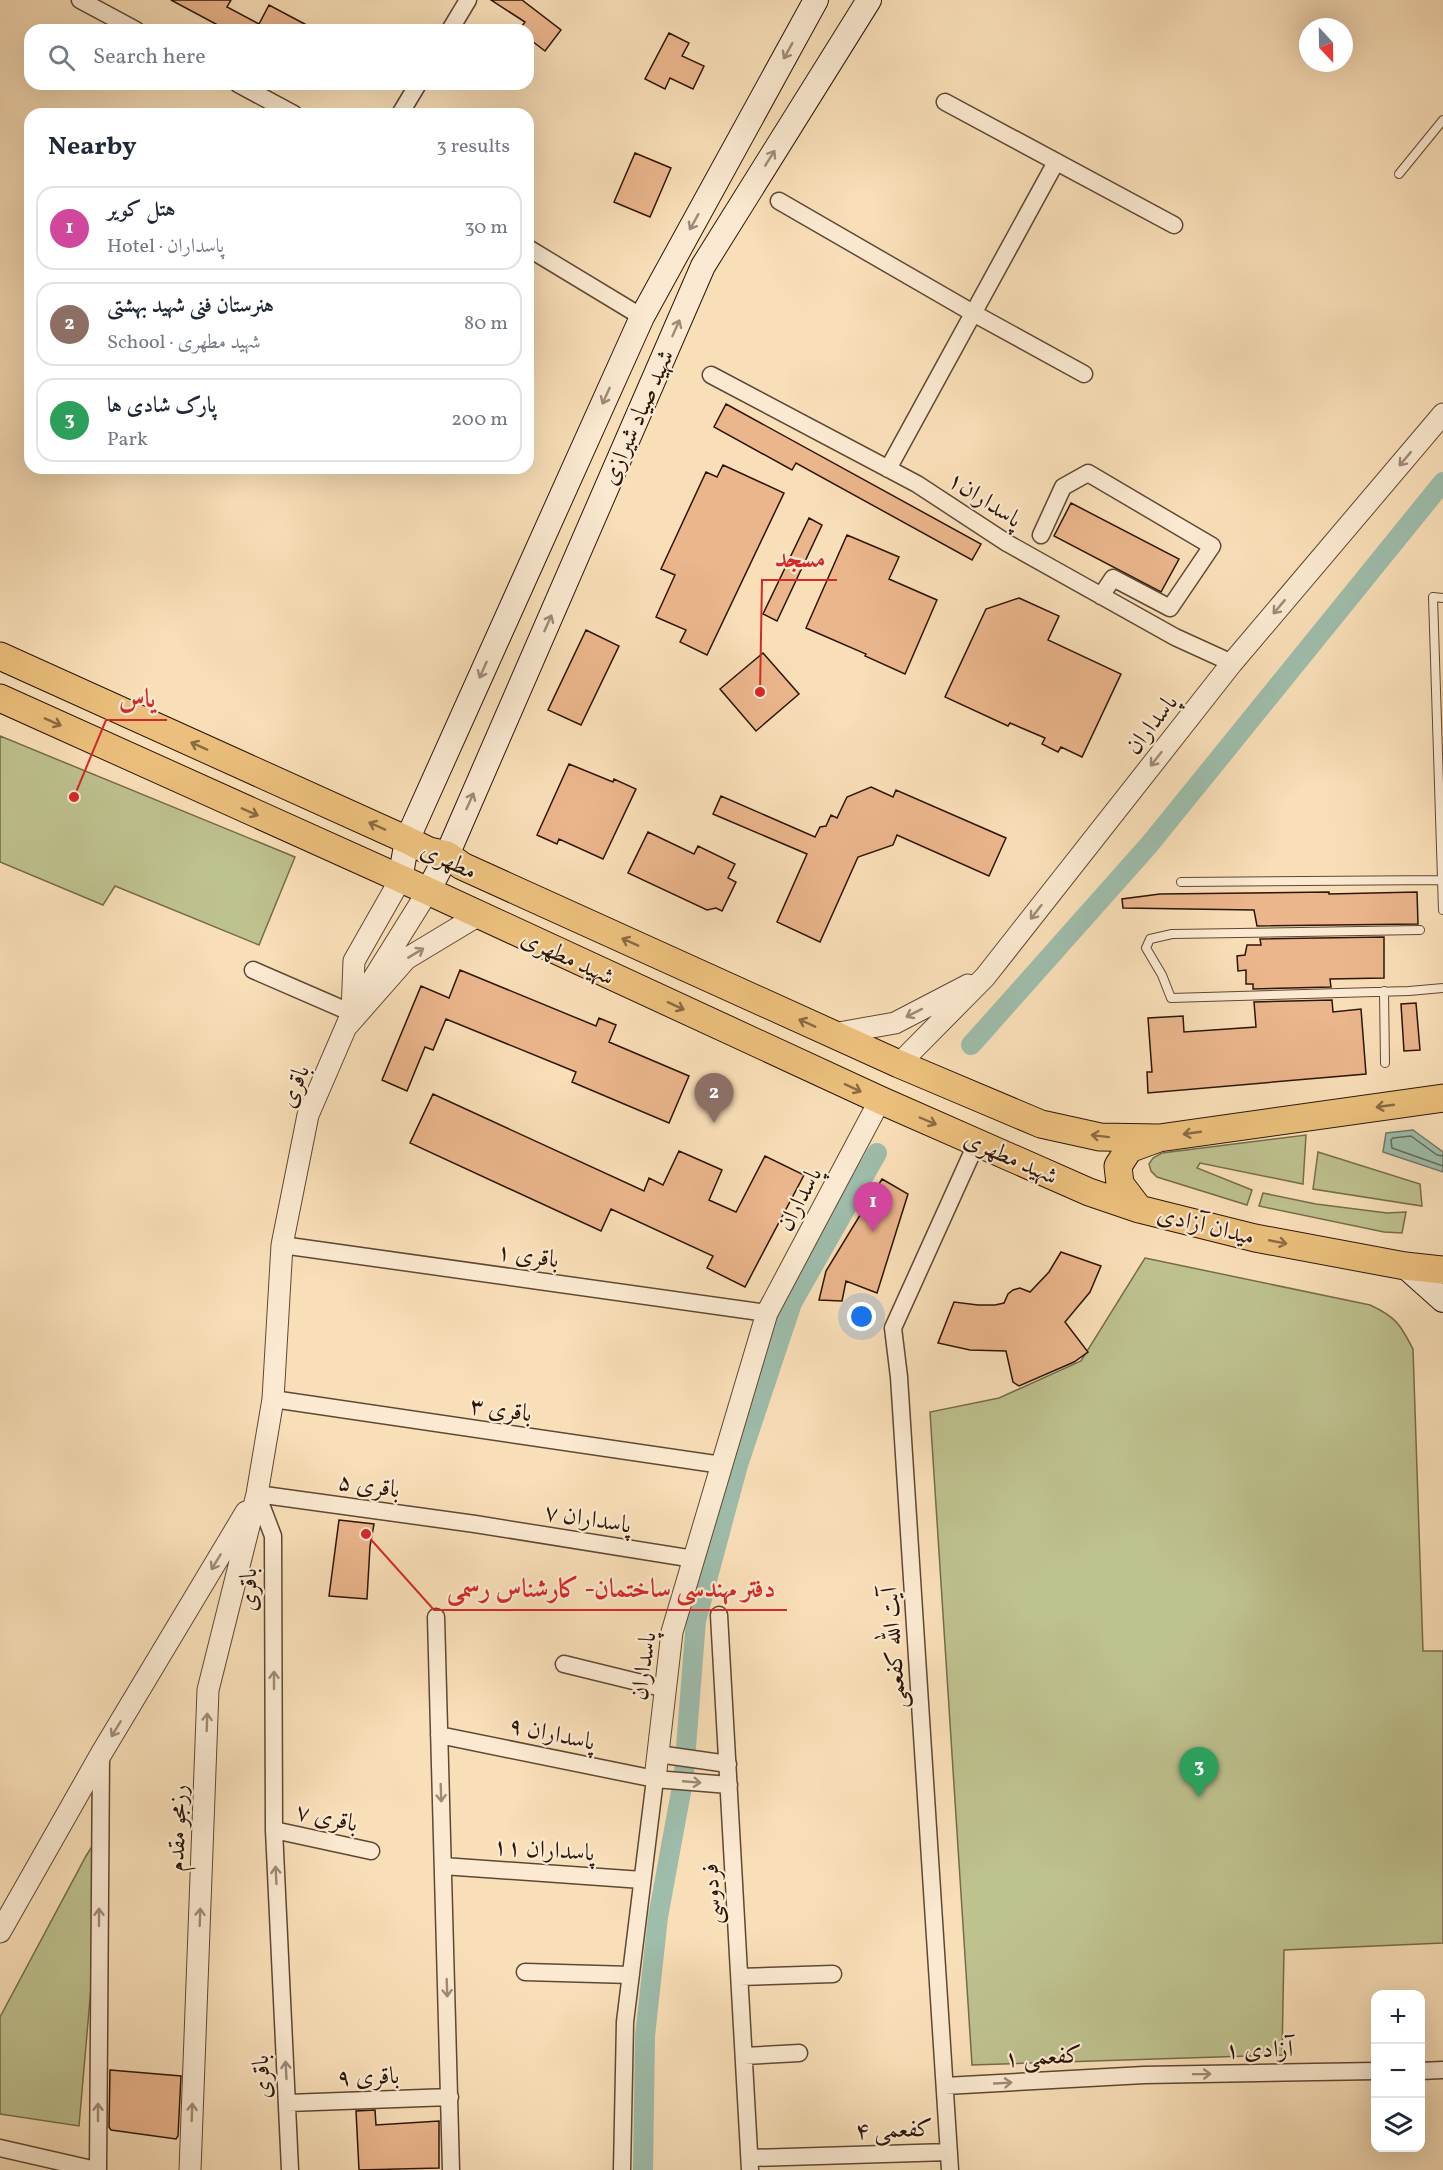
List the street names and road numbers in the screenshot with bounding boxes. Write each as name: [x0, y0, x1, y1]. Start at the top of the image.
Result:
street label: شهید صیاد شیرازی: [594, 345, 684, 491]
street label: پاسداران۱: [940, 464, 1029, 538]
street label: پاسداران: [1118, 687, 1188, 763]
street label: مطهری: [414, 834, 482, 890]
street label: شهید مطهری: [515, 922, 620, 995]
street label: باقری: [272, 1060, 320, 1113]
street label: شهید مطهری: [958, 1123, 1063, 1195]
street label: پاسداران: [770, 1160, 833, 1238]
street label: میدان آزادی: [1153, 1198, 1258, 1255]
street label: باقری ۱: [494, 1236, 561, 1278]
street label: باقری ۳: [467, 1390, 534, 1432]
street label: باقری ۵: [335, 1466, 402, 1508]
street label: پاسداران ۷: [542, 1496, 635, 1544]
street label: باقری: [233, 1568, 267, 1612]
street label: آیت الله کفعمی: [870, 1583, 916, 1710]
street label: پاسداران: [623, 1628, 667, 1703]
street label: پاسداران ۹: [505, 1709, 599, 1761]
street label: رزمجو مقدم: [160, 1784, 200, 1872]
street label: باقری ۷: [292, 1796, 361, 1842]
street label: پاسداران ۱۱: [492, 1830, 597, 1872]
street label: فردوسی: [694, 1862, 732, 1925]
street label: آزادی ۱: [1225, 2033, 1296, 2069]
street label: کفعمی ۱: [1003, 2039, 1083, 2077]
street label: باقری: [245, 2054, 281, 2100]
street label: باقری ۹: [336, 2060, 400, 2096]
street label: کفعمی ۴: [855, 2113, 933, 2149]

